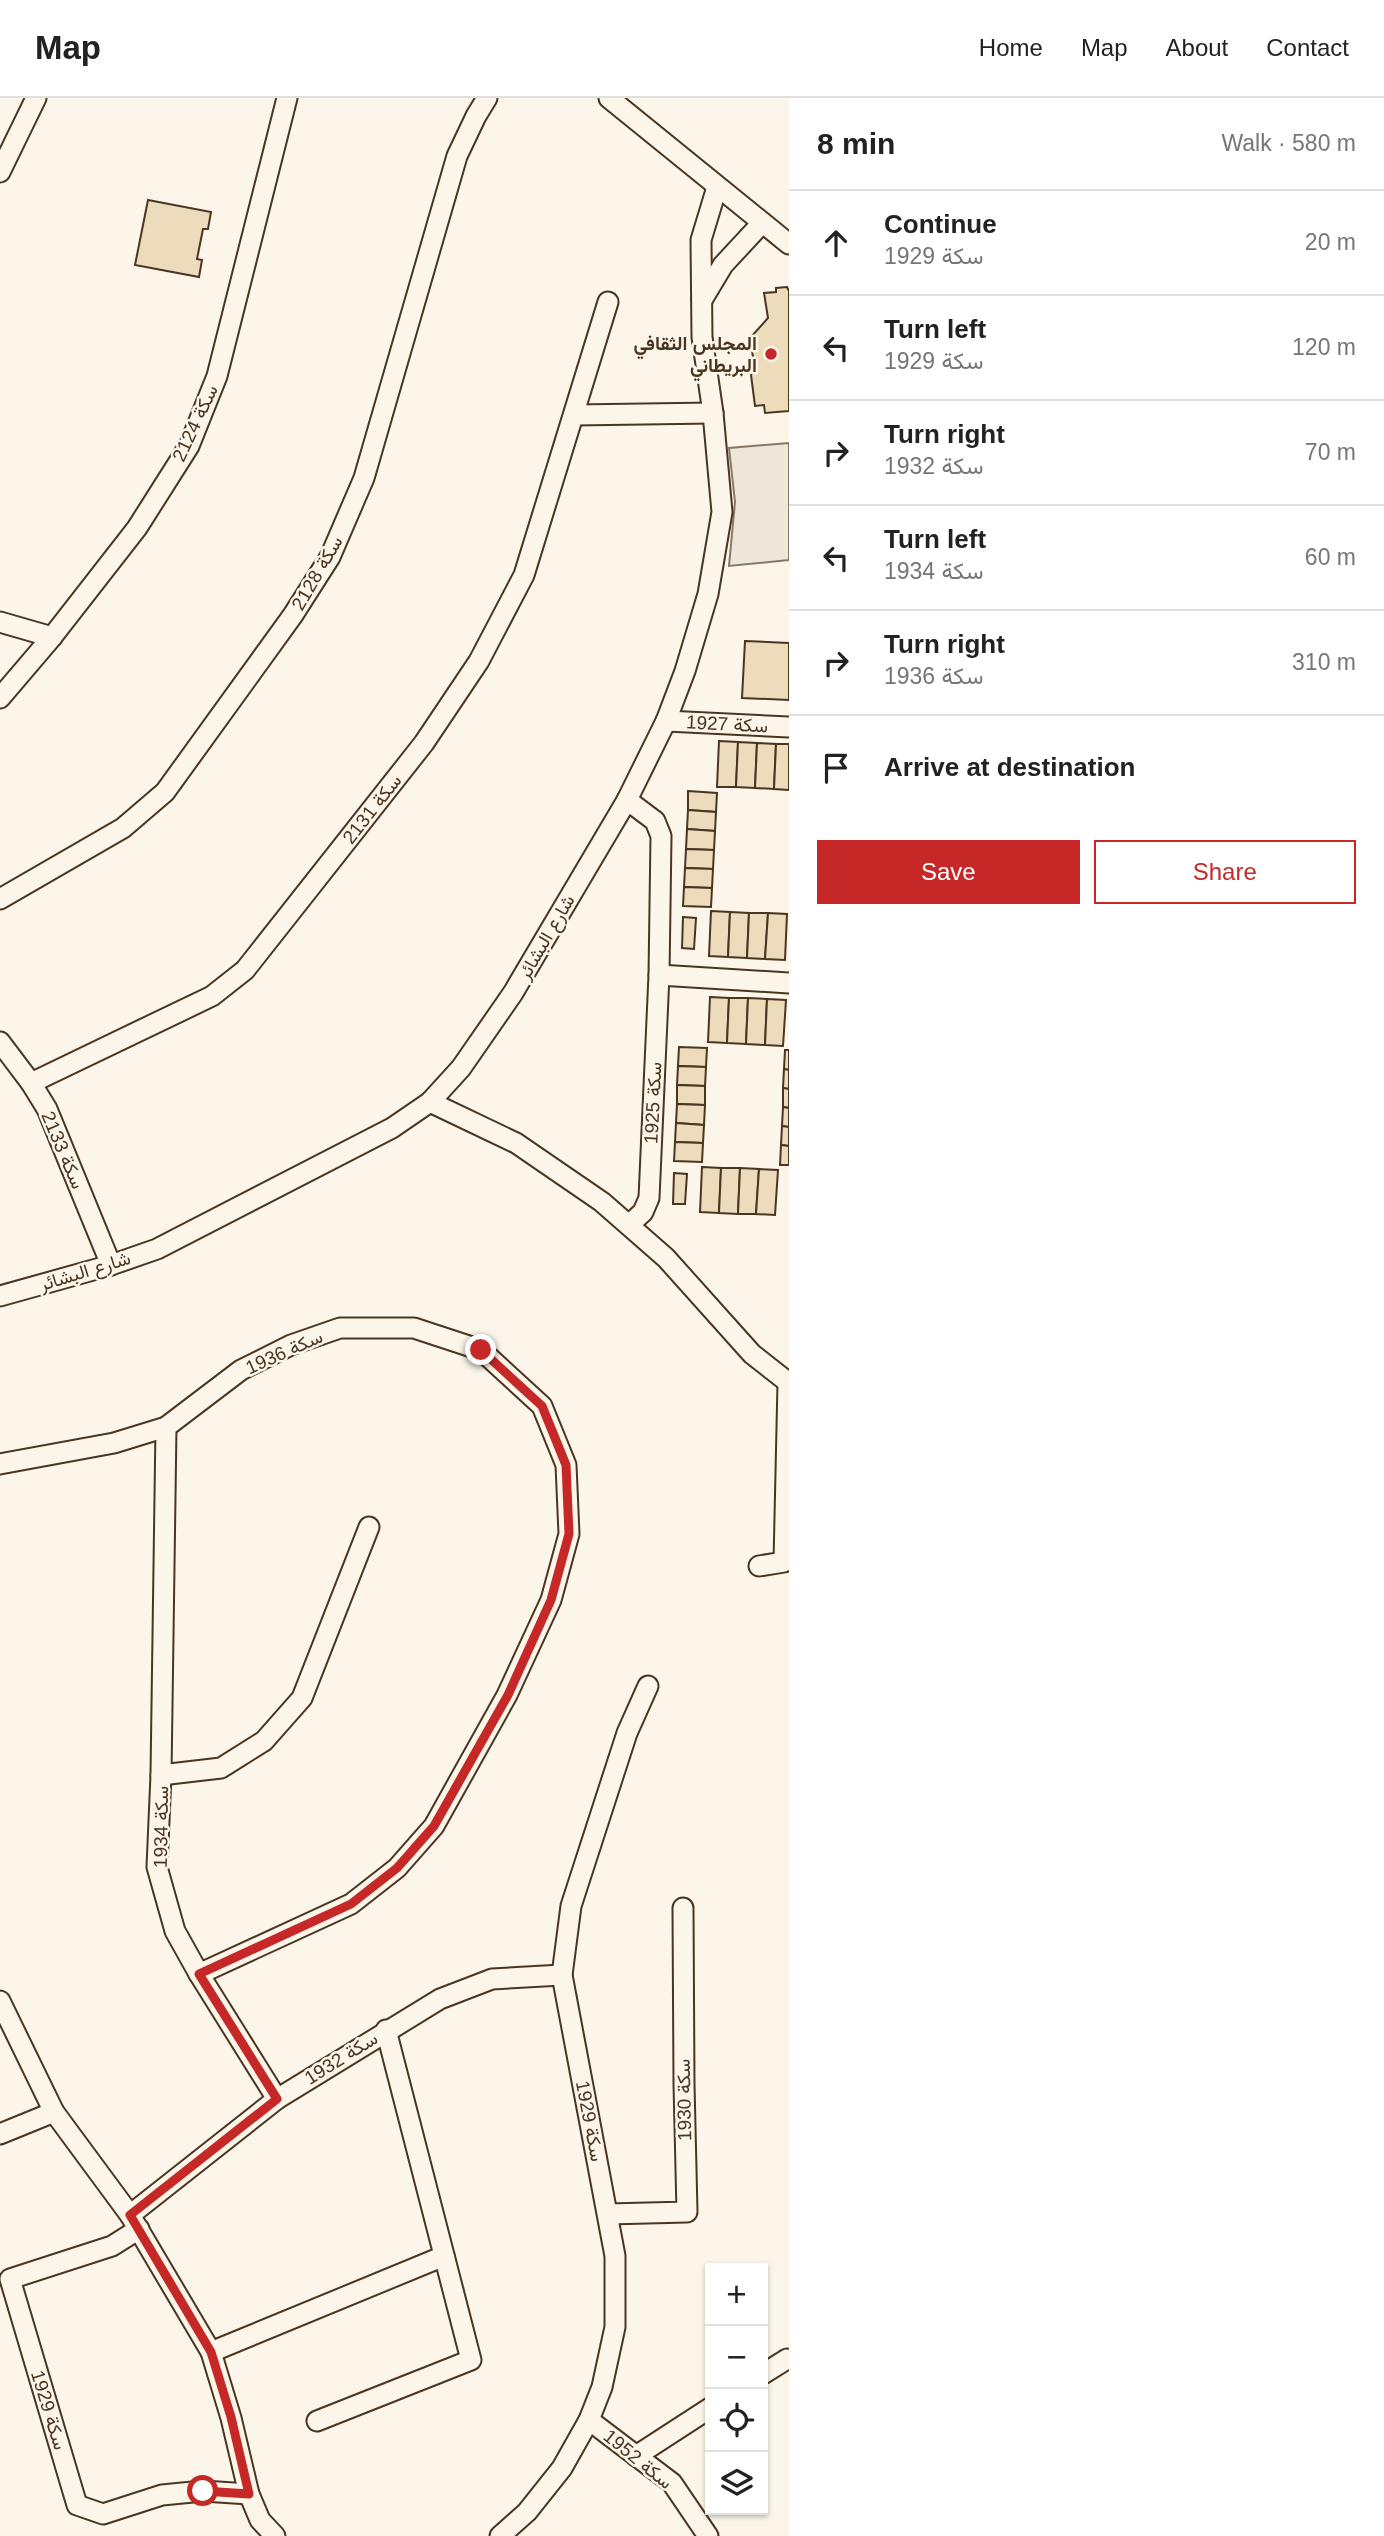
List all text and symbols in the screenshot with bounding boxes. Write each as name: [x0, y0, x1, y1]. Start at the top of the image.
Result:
text: Map: [35, 29, 101, 66]
text: Home: [979, 34, 1043, 61]
text: Map: [1081, 34, 1128, 61]
text: About: [1166, 34, 1228, 61]
text: Contact: [1266, 34, 1349, 61]
text: 8 min: [817, 127, 895, 160]
text: Walk · 580 m: [1221, 130, 1356, 156]
text: Continue: [884, 209, 997, 239]
icon: ahead: [817, 224, 855, 262]
text: 20 m: [1305, 229, 1356, 255]
text: سكة 1929: [884, 243, 983, 269]
text: Turn left: [884, 314, 986, 344]
icon: left: [817, 329, 855, 367]
place label: المجلس الثقافي البريطاني: [634, 333, 757, 382]
text: 120 m: [1292, 334, 1356, 360]
marker: المجلس الثقافي البريطاني: [763, 346, 779, 362]
text: سكة 1929: [884, 348, 983, 374]
street label: سكة 2124: [168, 381, 222, 465]
text: Turn right: [884, 419, 1005, 449]
icon: right: [817, 434, 855, 472]
text: 70 m: [1305, 439, 1356, 465]
text: سكة 1932: [884, 453, 983, 479]
text: Turn left: [884, 524, 986, 554]
street label: سكة 2128: [287, 532, 347, 614]
icon: left: [817, 539, 855, 577]
text: 60 m: [1305, 544, 1356, 570]
text: سكة 1934: [884, 558, 983, 584]
text: Turn right: [884, 629, 1005, 659]
icon: right: [817, 644, 855, 682]
text: 310 m: [1292, 649, 1356, 675]
text: سكة 1936: [884, 663, 983, 689]
street label: سكة 1927: [685, 711, 769, 737]
icon: arrive: [817, 749, 855, 787]
text: Arrive at destination: [884, 752, 1135, 782]
street label: سكة 2131: [338, 770, 406, 848]
button: Save: [817, 840, 1080, 904]
button: Share: [1094, 840, 1356, 904]
street label: شارع البشائر: [513, 891, 580, 985]
street label: سكة 1925: [640, 1061, 666, 1145]
street label: سكة 2133: [37, 1108, 89, 1192]
street label: شارع البشائر: [36, 1247, 134, 1297]
street label: سكة 1936: [242, 1326, 326, 1378]
route end: [465, 1334, 496, 1365]
street label: سكة 1934: [150, 1786, 172, 1868]
street label: سكة 1932: [301, 2027, 381, 2089]
street label: سكة 1930: [673, 2059, 695, 2141]
street label: سكة 1929: [572, 2079, 608, 2163]
map controls: [705, 2263, 768, 2515]
button: +: [705, 2263, 768, 2326]
button: −: [705, 2326, 768, 2389]
street label: سكة 1929: [27, 2368, 71, 2452]
button: locate: [705, 2389, 768, 2452]
street label: سكة 1952: [599, 2425, 677, 2493]
button: layers: [705, 2452, 768, 2515]
route start: [187, 2475, 218, 2506]

